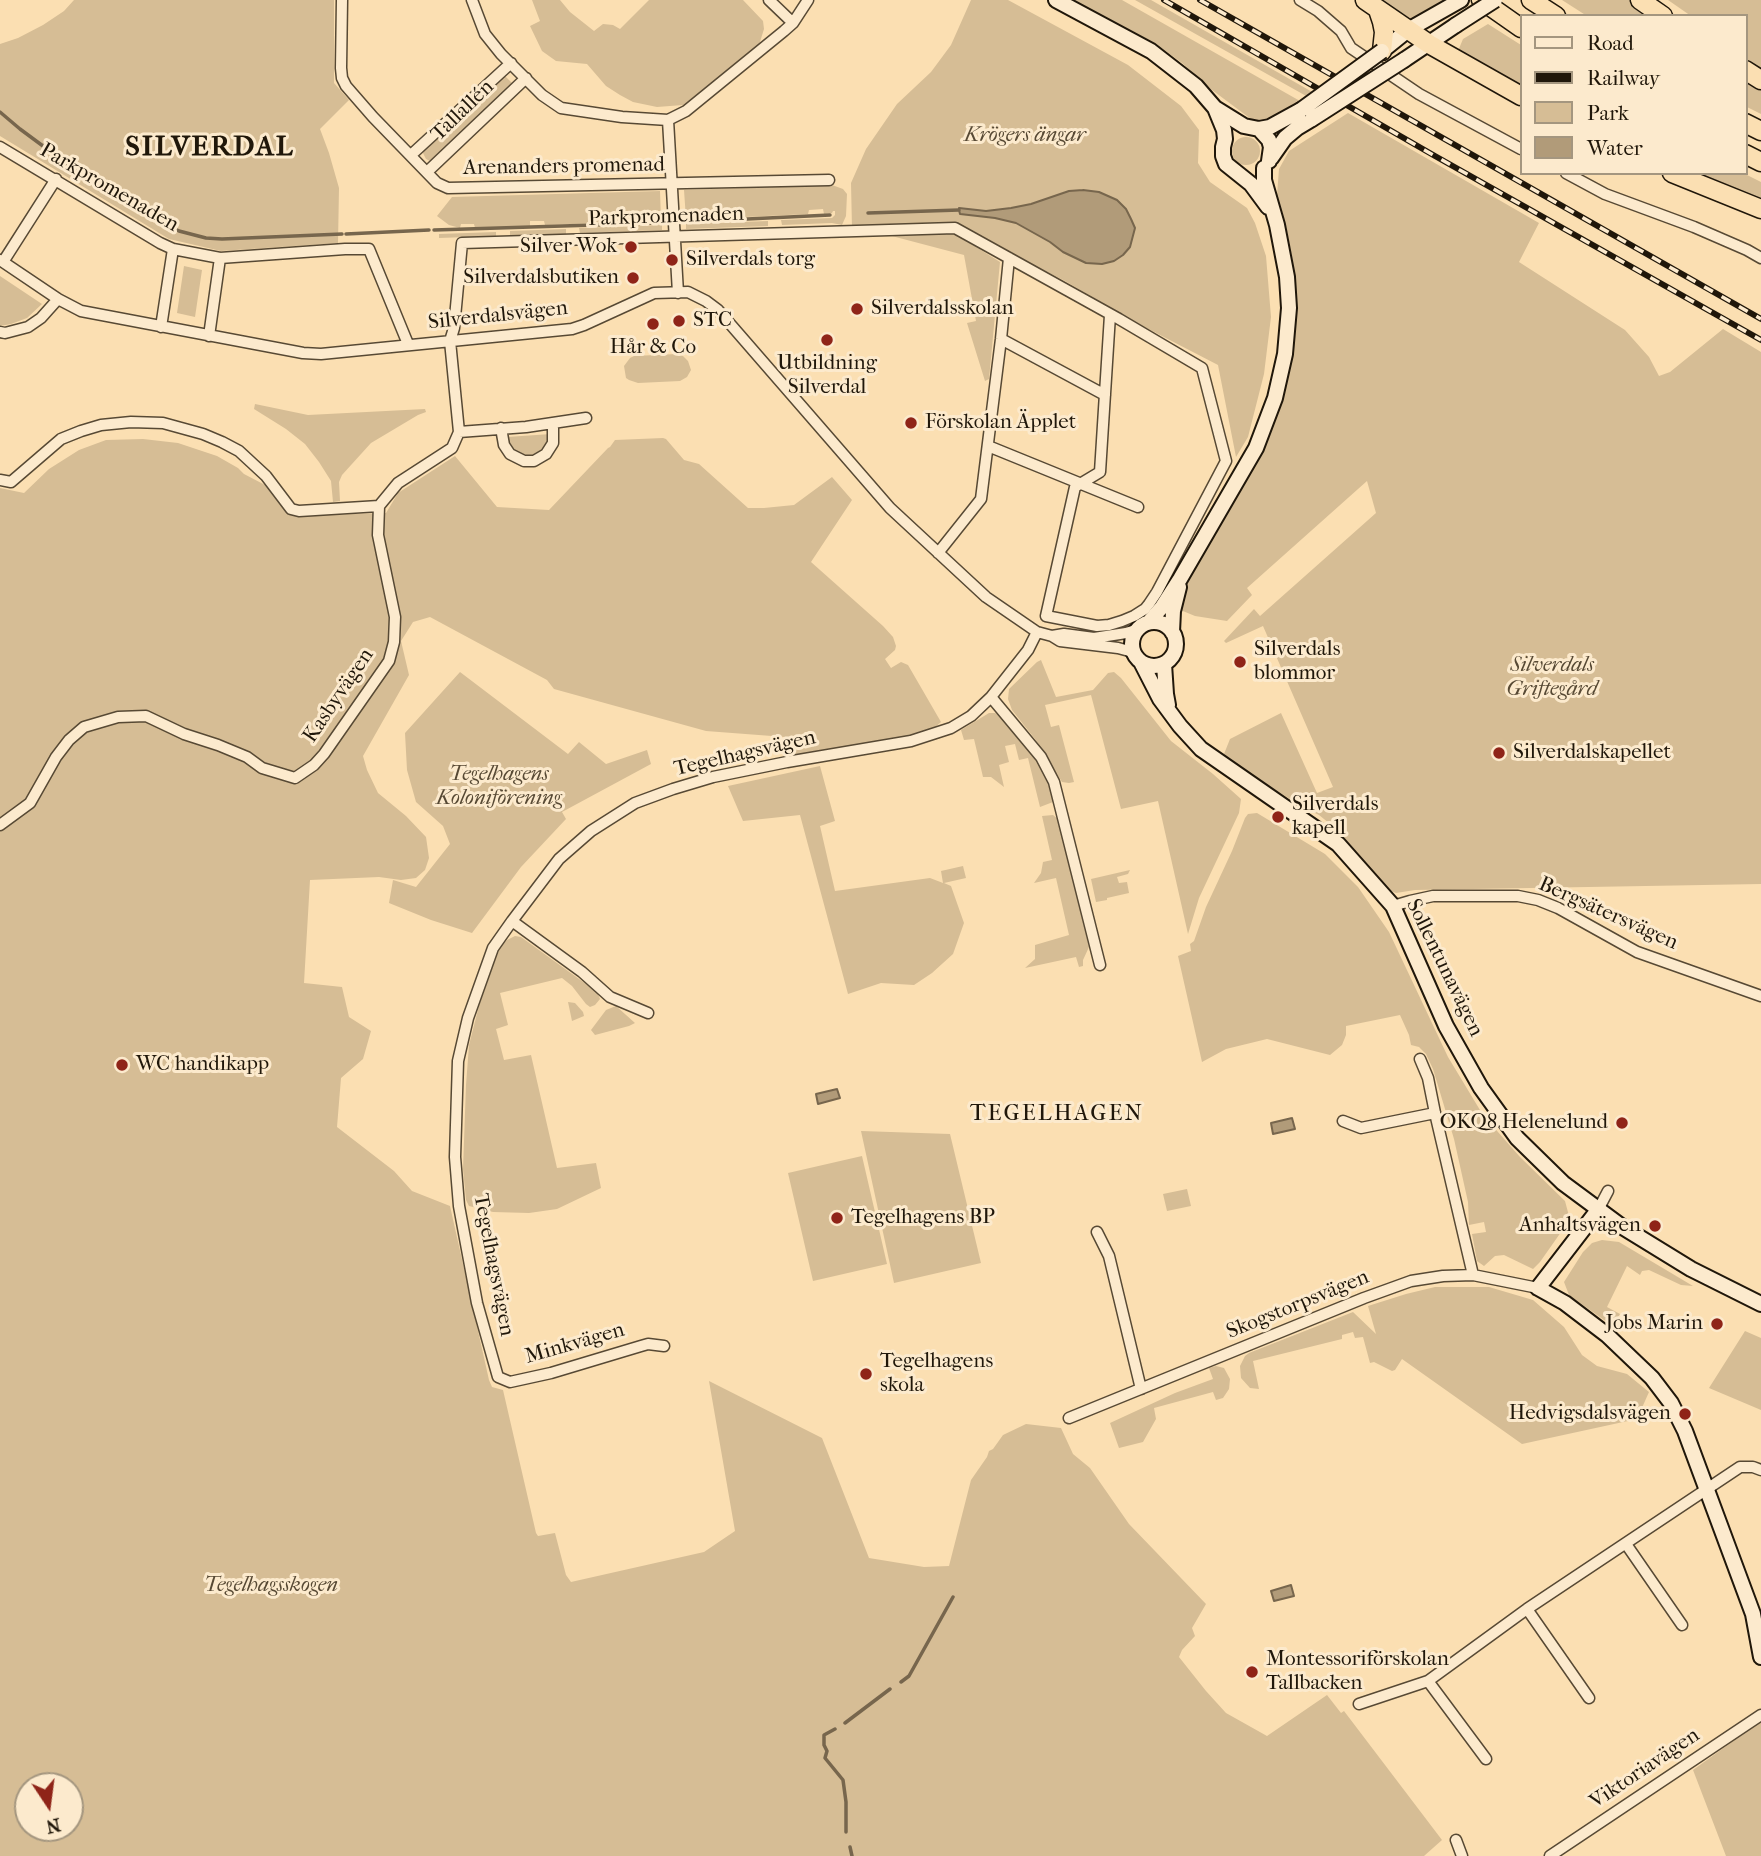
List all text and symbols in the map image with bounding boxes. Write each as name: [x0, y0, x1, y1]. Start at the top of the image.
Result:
legend: [1520, 14, 1747, 175]
text: Road: [1587, 31, 1634, 55]
text: Railway: [1587, 66, 1660, 90]
street label: Tallallén: [426, 75, 500, 147]
text: Park: [1587, 101, 1629, 125]
park label: Krögers ängar: [964, 123, 1086, 149]
district label: SILVERDAL: [126, 131, 294, 165]
text: Water: [1587, 136, 1643, 160]
street label: Parkpromenaden: [35, 138, 183, 238]
street label: Arenanders promenad: [463, 153, 665, 181]
street label: Parkpromenaden: [588, 202, 744, 232]
place label: Silver Wok: [520, 234, 617, 260]
marker: Silver Wok: [623, 239, 639, 255]
place label: Silverdals torg: [686, 247, 815, 273]
marker: Silverdals torg: [664, 252, 680, 268]
place label: Silverdalsbutiken: [463, 265, 619, 291]
marker: Silverdalsbutiken: [625, 270, 641, 286]
street label: Silverdalsvägen: [427, 296, 569, 336]
place label: Silverdalsskolan: [871, 296, 1014, 322]
marker: Silverdalsskolan: [849, 301, 865, 317]
place label: STC: [693, 308, 732, 334]
marker: STC: [671, 313, 687, 329]
marker: Hår & Co: [645, 316, 661, 332]
marker: Utbildning Silverdal: [819, 332, 835, 348]
place label: Hår & Co: [610, 335, 696, 361]
place label: Utbildning Silverdal: [777, 351, 877, 401]
place label: Förskolan Äpplet: [925, 410, 1076, 436]
marker: Förskolan Äpplet: [903, 415, 919, 431]
place label: Silverdals blommor: [1254, 637, 1340, 687]
street label: Kasbyvägen: [298, 644, 380, 748]
park label: Silverdals Griftegård: [1507, 653, 1597, 703]
marker: Silverdals blommor: [1232, 654, 1248, 670]
street label: Tegelhagsvägen: [672, 725, 818, 783]
place label: Silverdalskapellet: [1513, 740, 1671, 766]
marker: Silverdalskapellet: [1491, 745, 1507, 761]
park label: Tegelhagens Koloniförening: [436, 762, 562, 812]
place label: Silverdals kapell: [1292, 792, 1378, 842]
marker: Silverdals kapell: [1270, 809, 1286, 825]
street label: Bergsätersvägen: [1534, 872, 1682, 956]
street label: Sollentunavägen: [1400, 895, 1488, 1041]
place label: WC handikapp: [136, 1052, 269, 1078]
marker: WC handikapp: [114, 1057, 130, 1073]
district label: TEGELHAGEN: [971, 1100, 1143, 1128]
place label: OKQ8 Helenelund: [1440, 1110, 1608, 1136]
marker: OKQ8 Helenelund: [1614, 1115, 1630, 1131]
street label: Tegelhagsvägen: [467, 1192, 519, 1338]
place label: Tegelhagens BP: [851, 1205, 995, 1231]
marker: Tegelhagens BP: [829, 1210, 845, 1226]
place label: Anhaltsvägen: [1519, 1213, 1641, 1239]
marker: Anhaltsvägen: [1647, 1218, 1663, 1234]
street label: Skogstorpsvägen: [1223, 1265, 1373, 1345]
place label: Jobs Marin: [1605, 1311, 1703, 1337]
marker: Jobs Marin: [1709, 1316, 1725, 1332]
street label: Minkvägen: [522, 1318, 628, 1370]
place label: Tegelhagens skola: [880, 1349, 993, 1399]
marker: Tegelhagens skola: [858, 1366, 874, 1382]
place label: Hedvigsdalsvägen: [1509, 1401, 1671, 1427]
marker: Hedvigsdalsvägen: [1677, 1406, 1693, 1422]
park label: Tegelhagsskogen: [204, 1573, 338, 1599]
place label: Montessoriförskolan Tallbacken: [1266, 1647, 1449, 1697]
marker: Montessoriförskolan Tallbacken: [1244, 1664, 1260, 1680]
street label: Viktoriavägen: [1585, 1723, 1705, 1815]
north arrow: [14, 1772, 84, 1842]
text: N: [44, 1813, 63, 1838]

